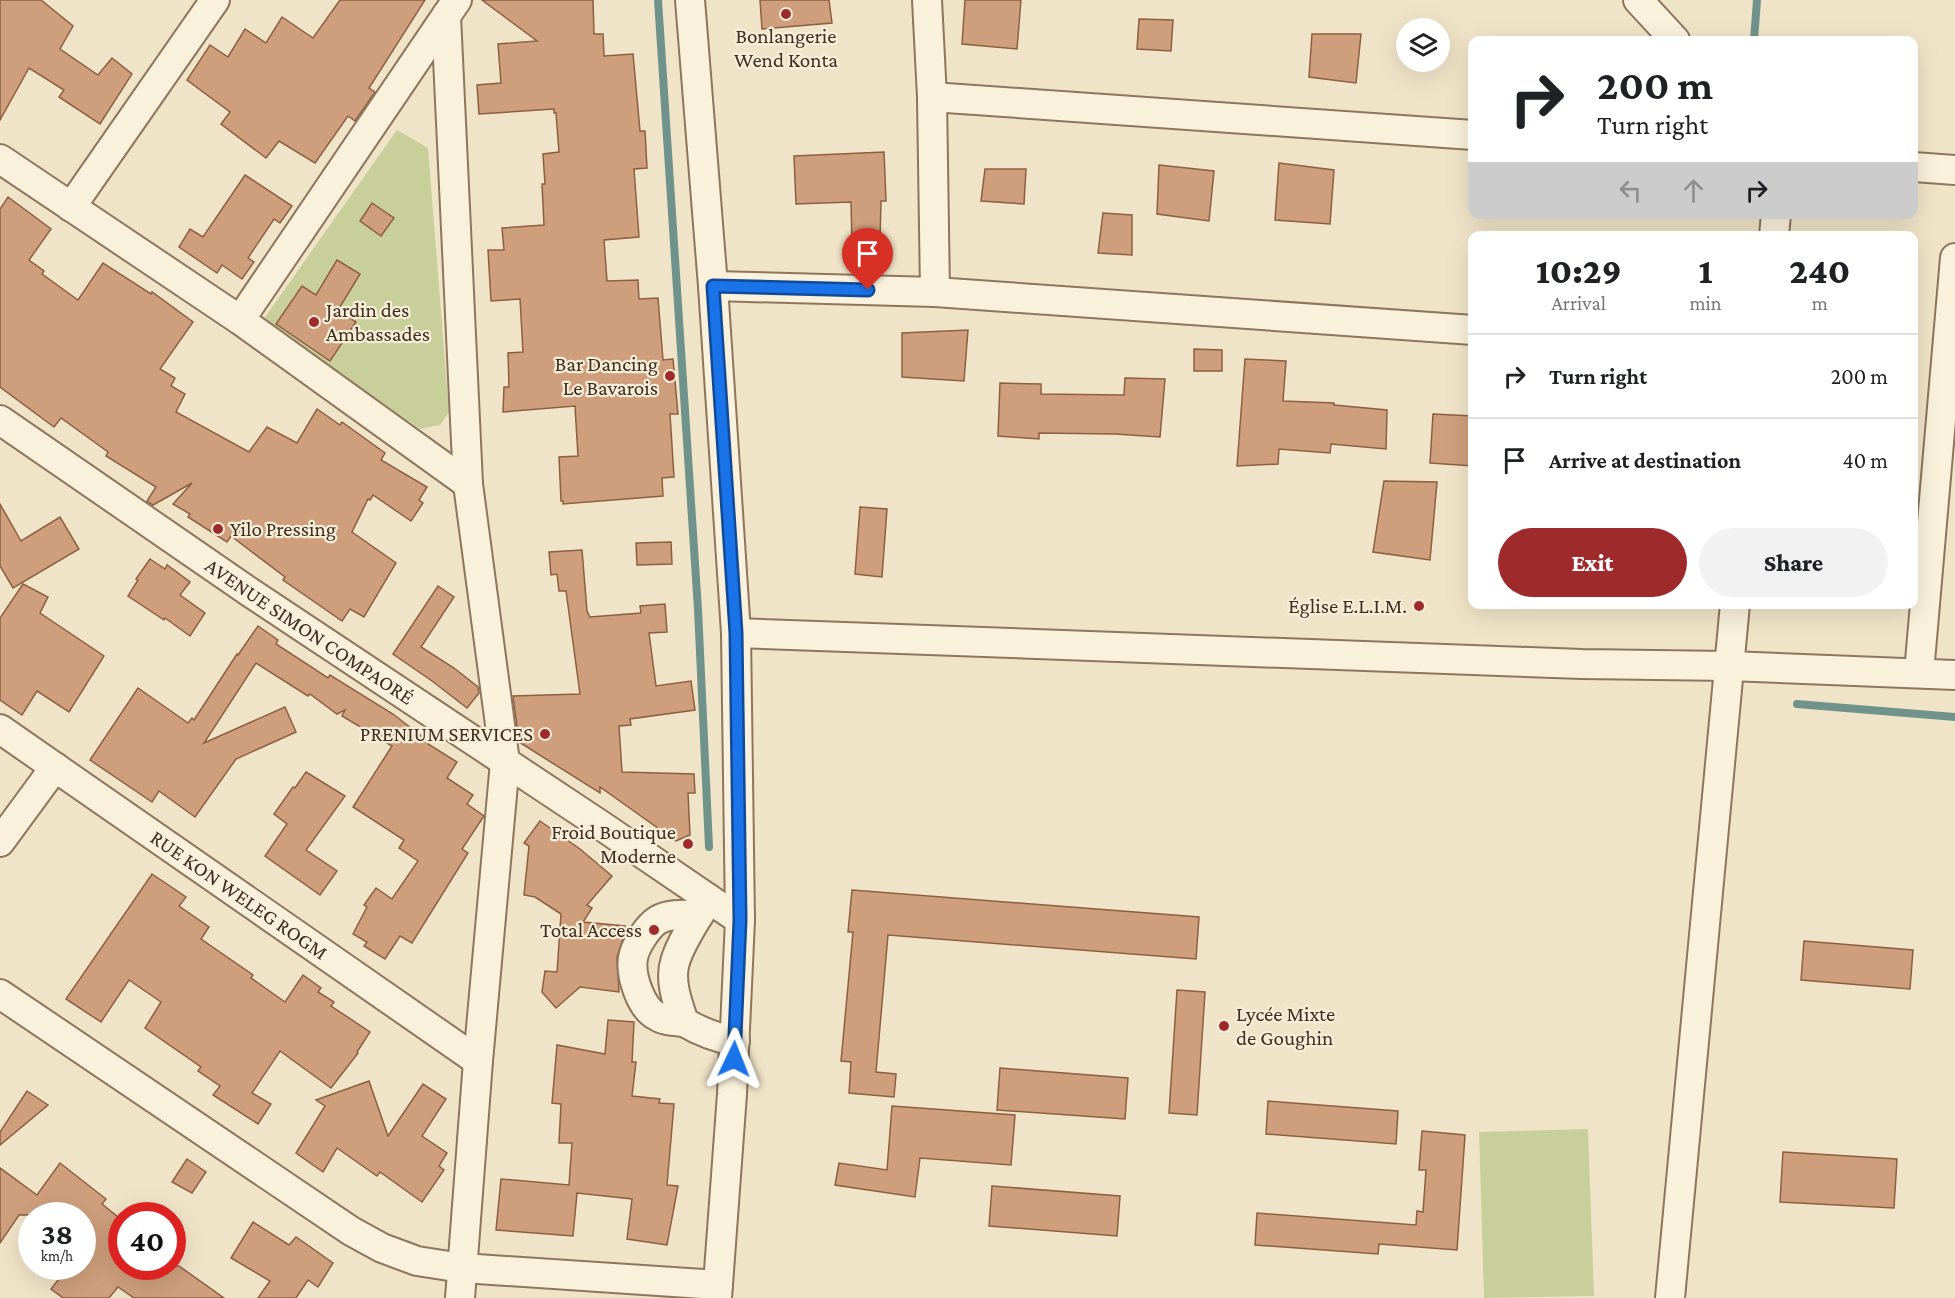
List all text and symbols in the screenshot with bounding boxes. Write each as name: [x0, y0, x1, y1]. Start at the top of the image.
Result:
marker: Bonlangerie Wend Konta: [779, 7, 793, 21]
map controls: [1396, 18, 1450, 72]
button: layers: [1396, 18, 1450, 72]
place label: Bonlangerie Wend Konta: [734, 24, 838, 72]
icon: right: [1498, 60, 1576, 138]
text: 200 m: [1597, 61, 1713, 108]
text: Turn right: [1597, 110, 1708, 140]
icon: left: [1614, 174, 1647, 207]
icon: ahead: [1677, 174, 1710, 207]
icon: right: [1740, 174, 1773, 207]
pin: [842, 228, 893, 290]
icon: arrive: [851, 237, 884, 270]
text: 10:29: [1536, 251, 1622, 291]
text: 1: [1698, 251, 1712, 291]
text: 240: [1789, 251, 1850, 291]
text: Arrival: [1551, 292, 1606, 314]
text: min: [1689, 292, 1721, 314]
text: m: [1812, 292, 1828, 314]
place label: Jardin des Ambassades: [324, 298, 430, 346]
marker: Jardin des Ambassades: [307, 315, 321, 329]
place label: Bar Dancing Le Bavarois: [555, 352, 658, 400]
icon: right: [1498, 360, 1531, 393]
text: Turn right: [1549, 364, 1647, 389]
text: 200 m: [1831, 364, 1888, 389]
marker: Bar Dancing Le Bavarois: [663, 369, 677, 383]
icon: arrive: [1498, 444, 1531, 477]
text: Arrive at destination: [1549, 448, 1741, 473]
text: 40 m: [1843, 448, 1888, 473]
place label: Yilo Pressing: [230, 517, 336, 541]
marker: Yilo Pressing: [211, 522, 225, 536]
button: Exit: [1498, 528, 1687, 597]
button: Share: [1699, 528, 1888, 597]
street label: AVENUE SIMON COMPAORÉ: [201, 553, 418, 710]
place label: Église E.L.I.M.: [1288, 594, 1407, 618]
marker: Église E.L.I.M.: [1412, 599, 1426, 613]
place label: PRENIUM SERVICES: [360, 722, 533, 746]
marker: PRENIUM SERVICES: [538, 727, 552, 741]
place label: Froid Boutique Moderne: [551, 820, 676, 868]
street label: RUE KON WELEG ROGM: [146, 825, 332, 965]
marker: Froid Boutique Moderne: [681, 837, 695, 851]
place label: Total Access: [540, 918, 642, 942]
marker: Total Access: [647, 923, 661, 937]
place label: Lycée Mixte de Goughin: [1236, 1002, 1335, 1050]
marker: Lycée Mixte de Goughin: [1217, 1019, 1231, 1033]
position arrow: [702, 1027, 766, 1091]
speed limit sign: 40: [108, 1202, 186, 1280]
text: 38: [41, 1217, 73, 1250]
text: km/h: [41, 1248, 73, 1264]

